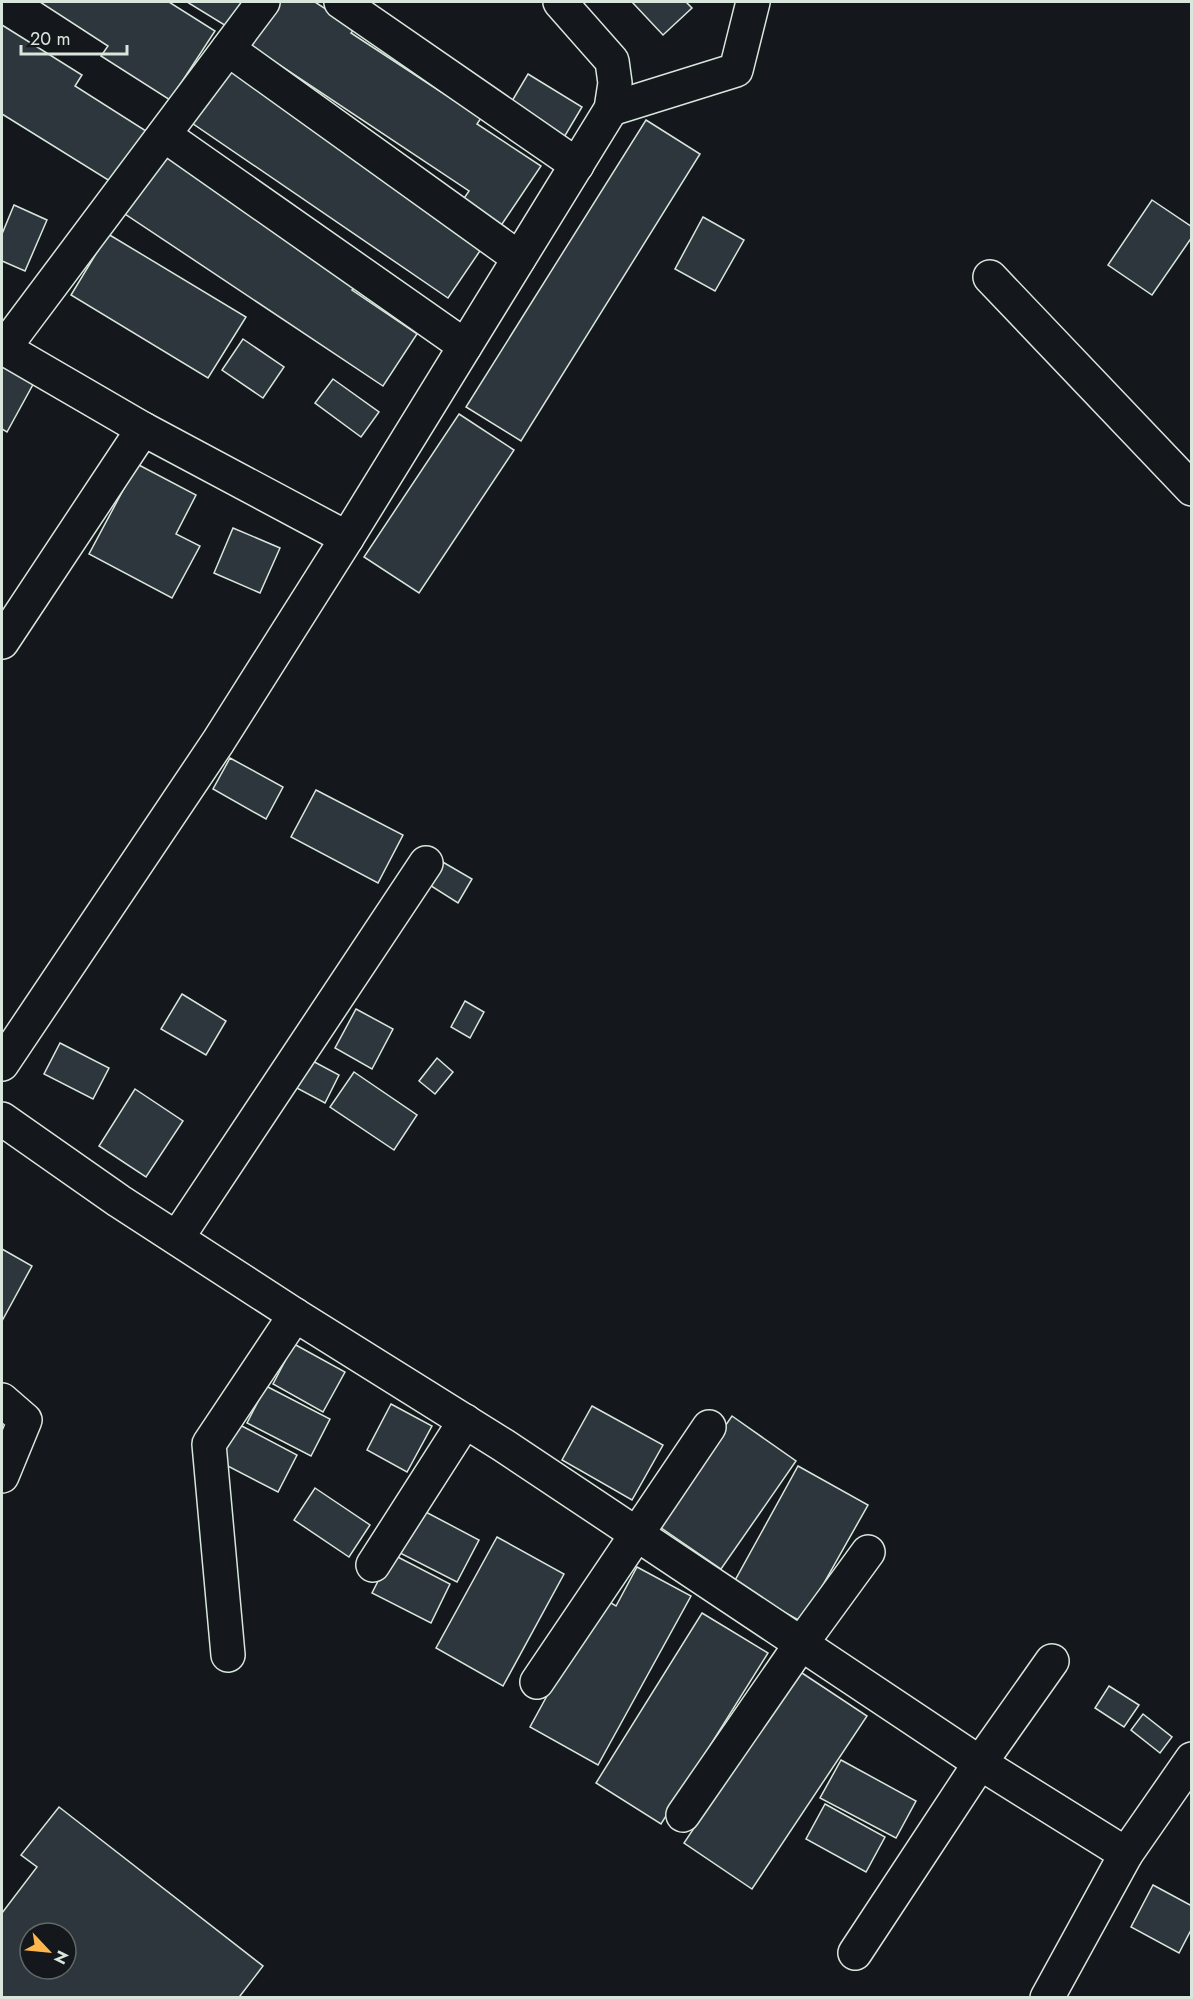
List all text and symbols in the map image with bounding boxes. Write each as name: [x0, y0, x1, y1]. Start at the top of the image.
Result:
scale bar: [21, 18, 128, 56]
text: 20 m: [30, 26, 70, 52]
north arrow: [18, 1921, 78, 1981]
text: N: [48, 1947, 74, 1968]

